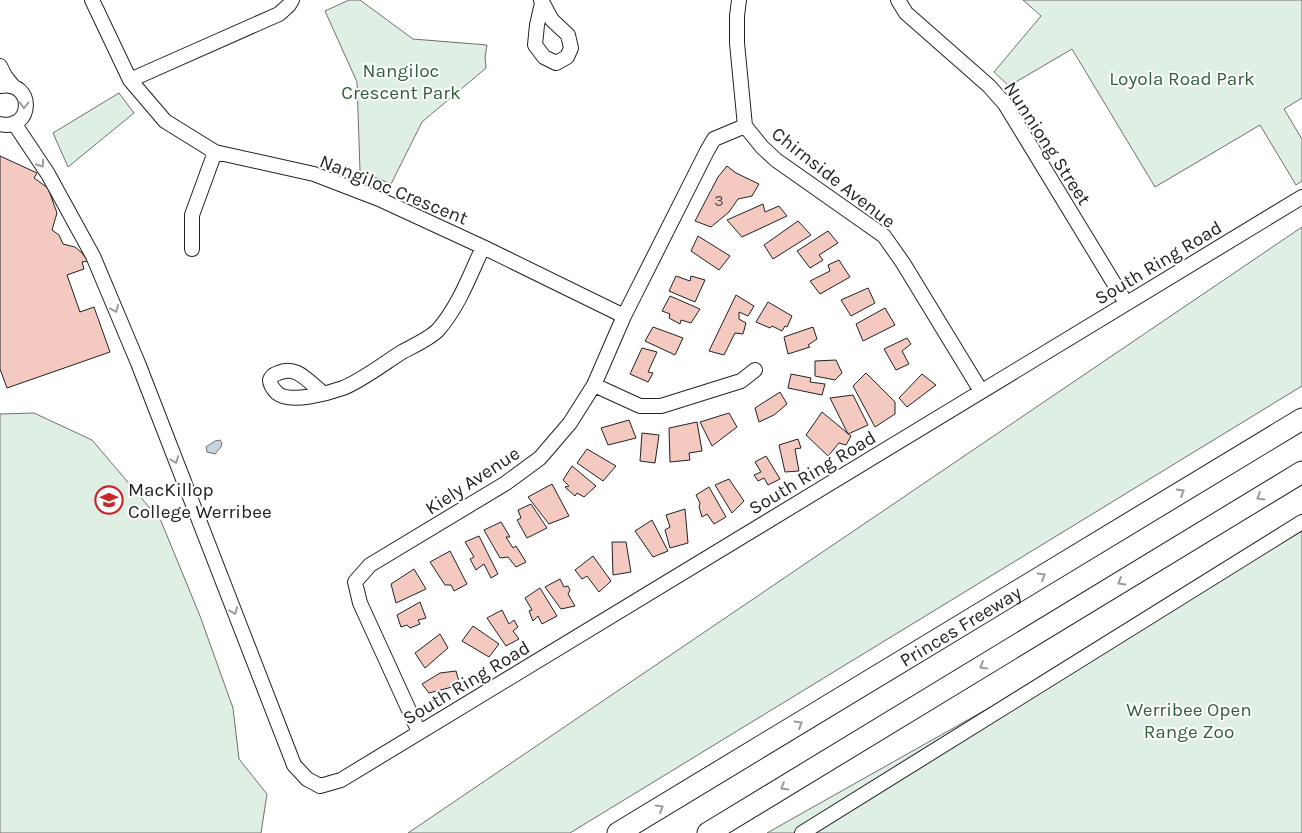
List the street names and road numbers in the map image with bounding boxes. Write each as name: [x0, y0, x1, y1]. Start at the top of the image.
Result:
street label: Nunniong Street: [999, 78, 1095, 209]
street label: Chirnside Avenue: [767, 123, 900, 233]
street label: Nangiloc Crescent: [316, 150, 471, 230]
street label: South Ring Road: [1091, 216, 1226, 309]
street label: South Ring Road: [745, 426, 880, 519]
street label: Kiely Avenue: [421, 442, 524, 520]
street label: Princes Freeway: [896, 581, 1026, 672]
street label: South Ring Road: [399, 636, 534, 729]

